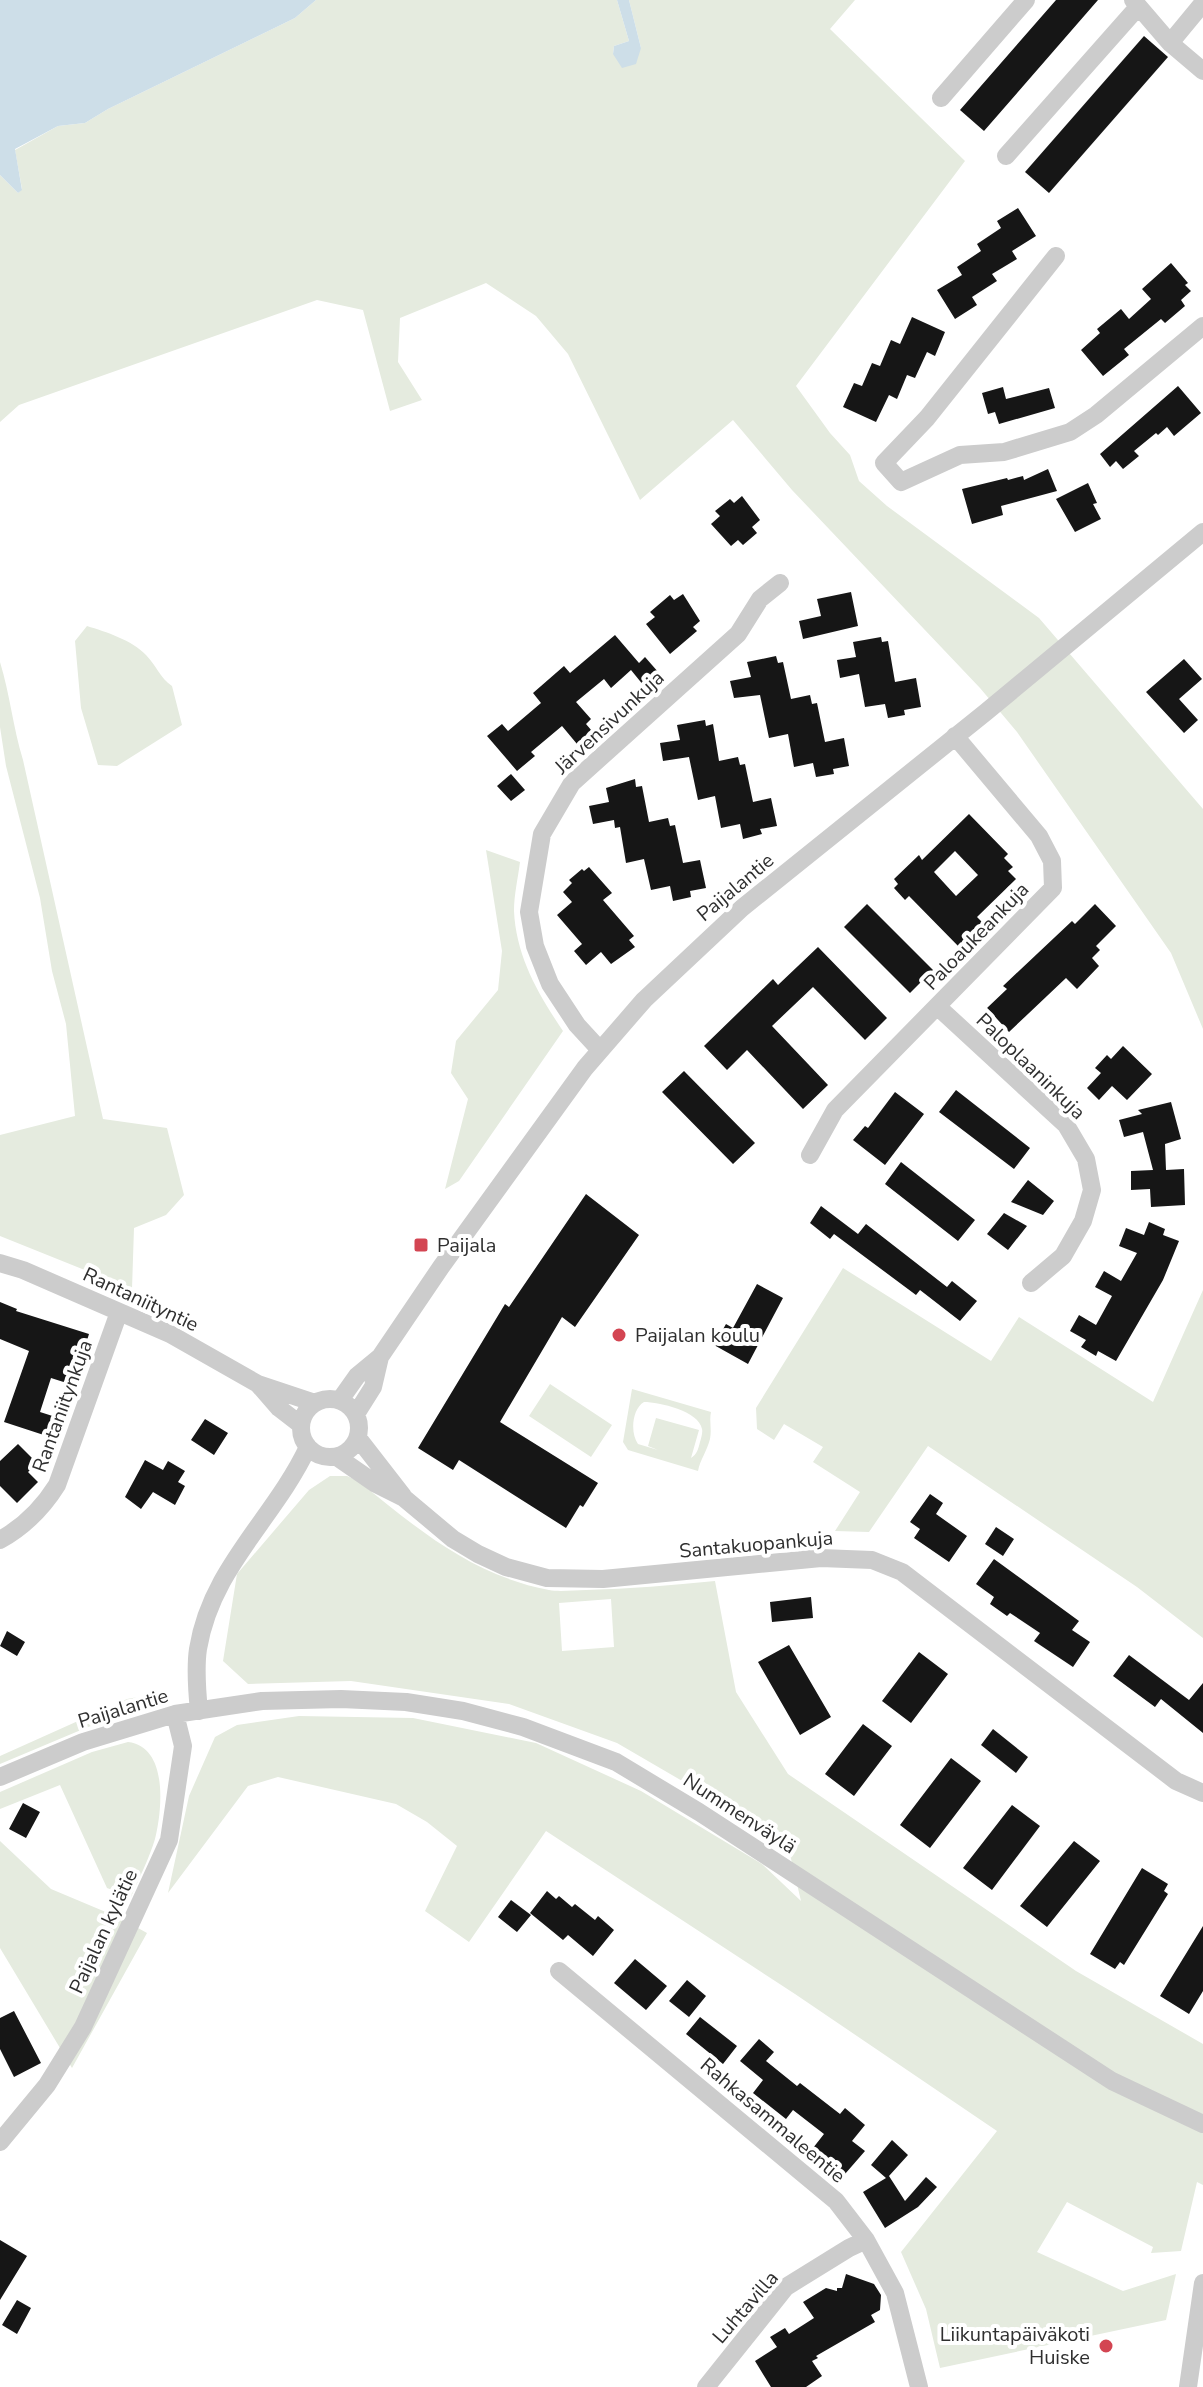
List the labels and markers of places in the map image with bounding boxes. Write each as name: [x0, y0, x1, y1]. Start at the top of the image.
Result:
place label: Paijala: [437, 1232, 496, 1259]
marker: Paijala: [412, 1236, 430, 1254]
place label: Paijalan koulu: [635, 1322, 760, 1349]
marker: Paijalan koulu: [610, 1326, 628, 1344]
place label: Liikuntapäiväkoti Huiske: [940, 2321, 1090, 2371]
marker: Liikuntapäiväkoti Huiske: [1097, 2337, 1115, 2355]

